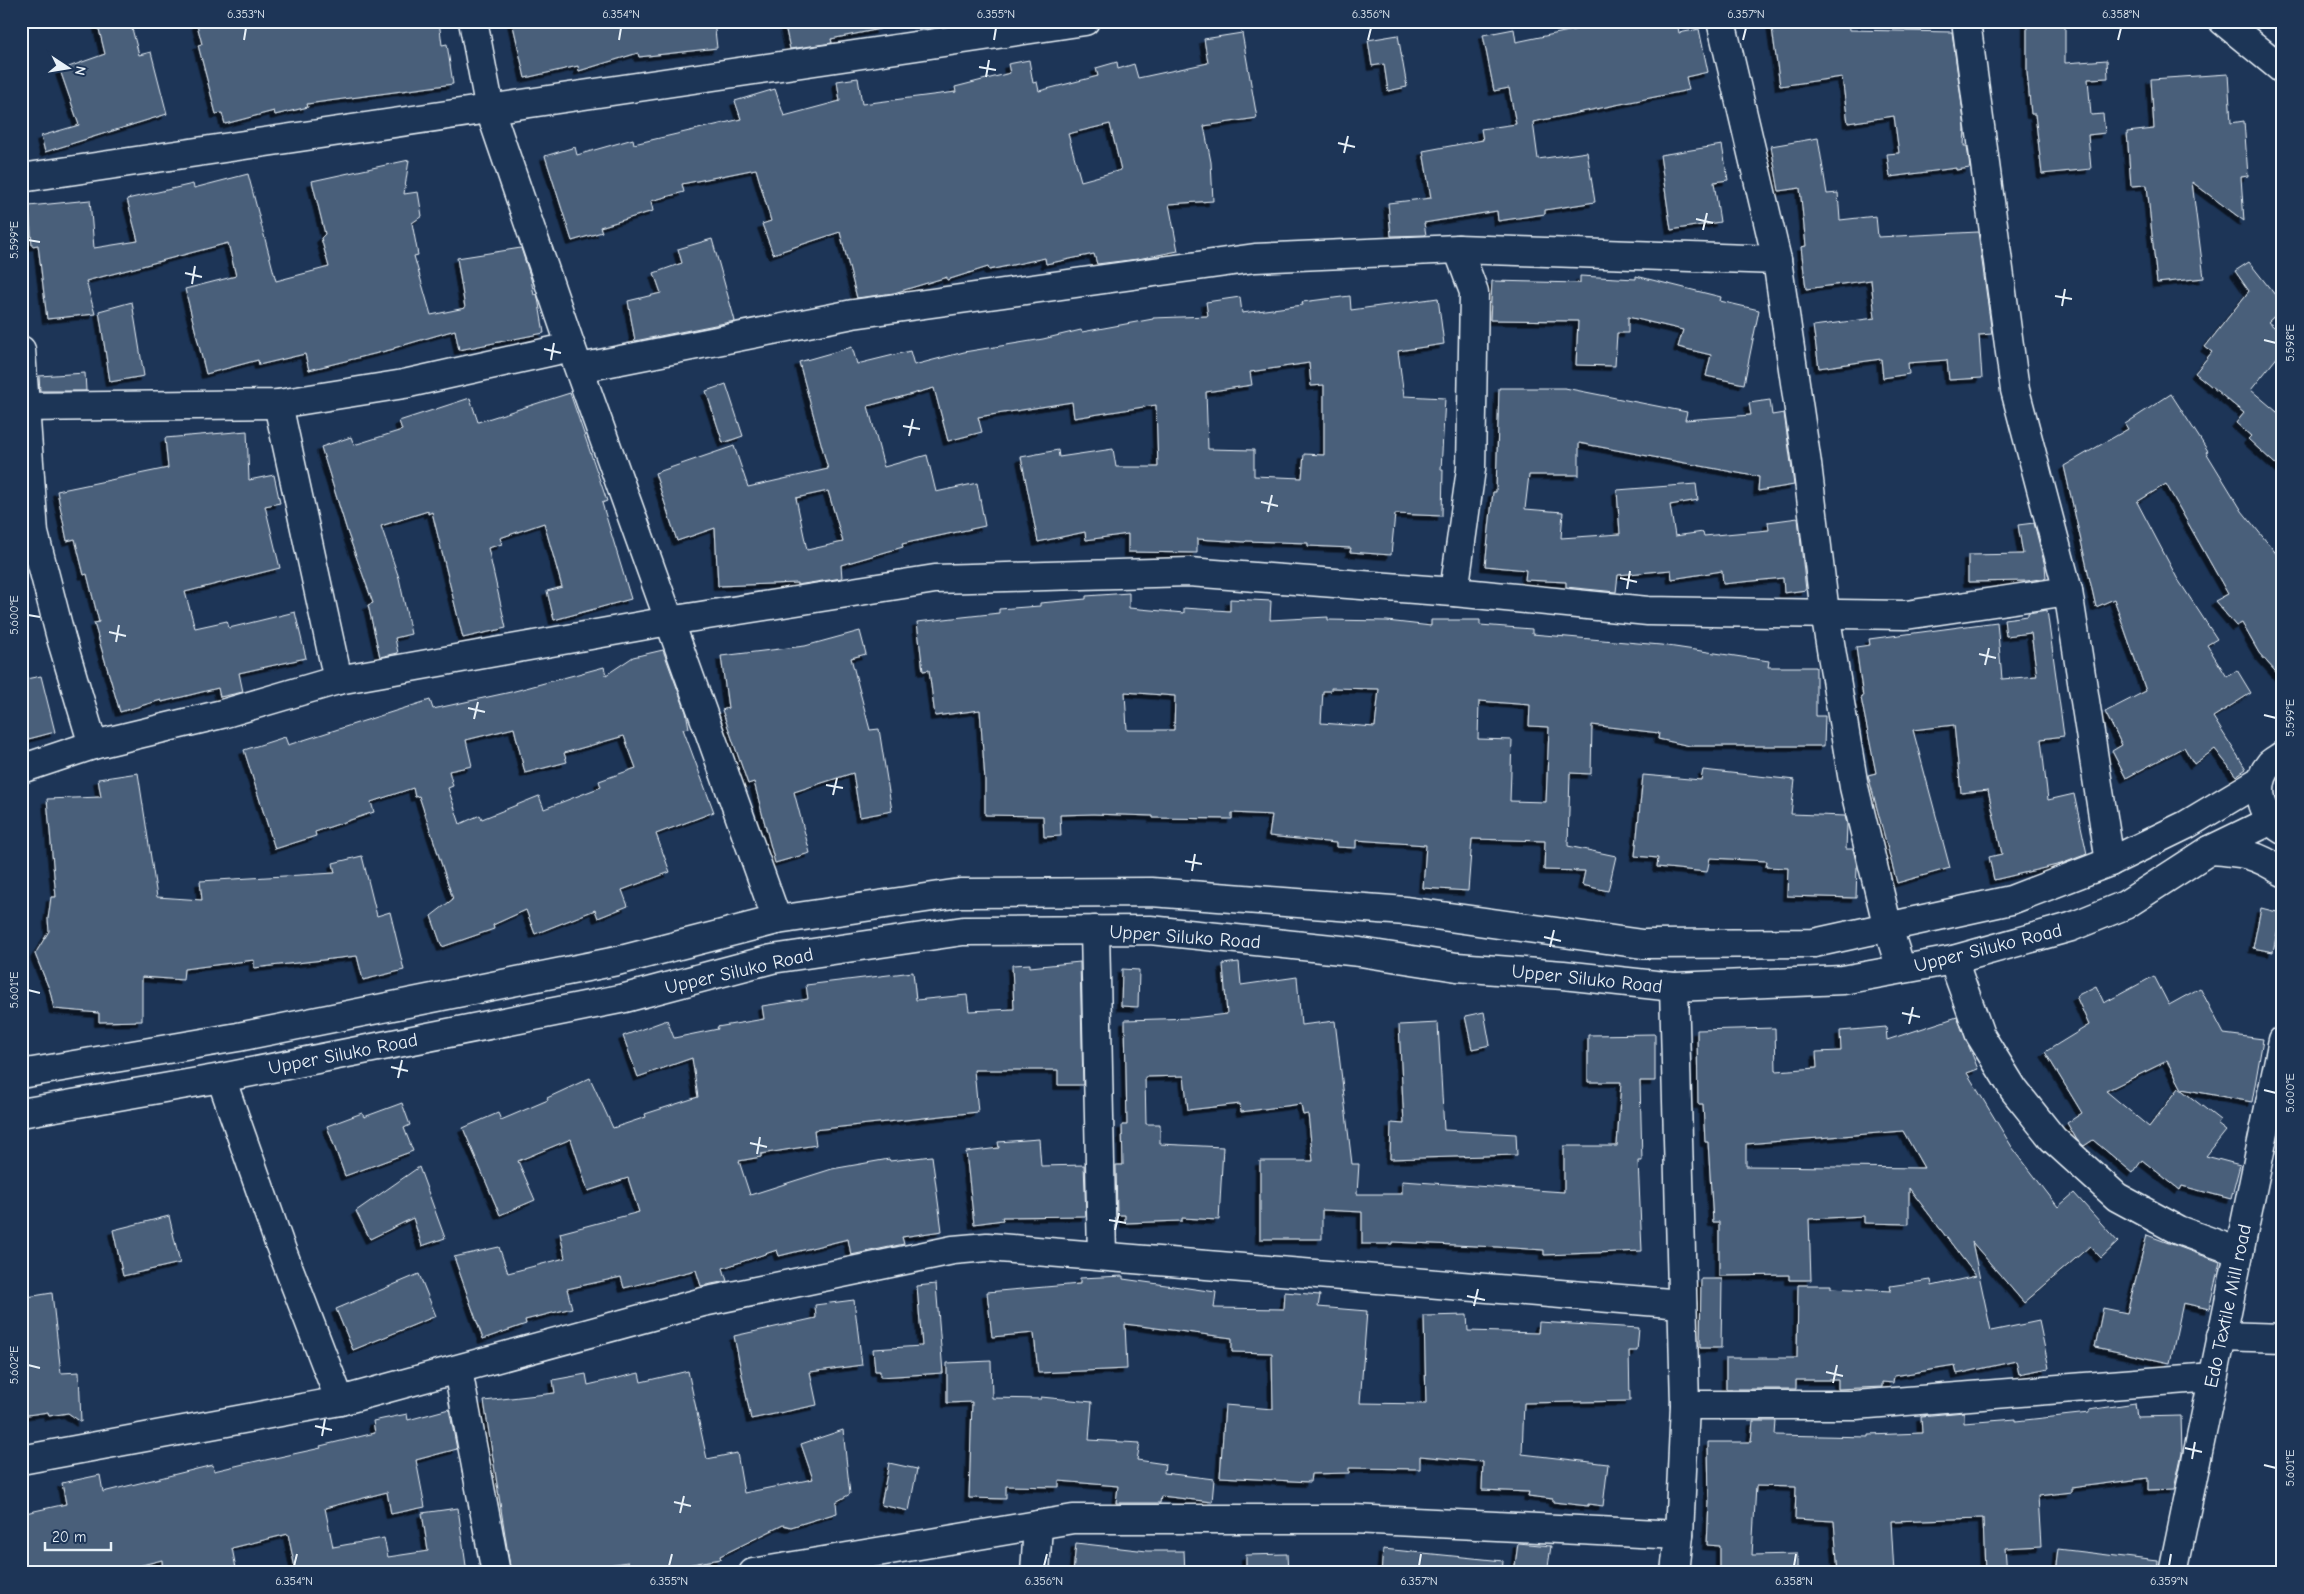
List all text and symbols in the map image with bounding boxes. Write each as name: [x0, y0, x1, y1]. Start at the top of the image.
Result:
text: 6.353°N: [227, 7, 265, 21]
text: 6.354°N: [602, 7, 640, 21]
text: 6.355°N: [977, 7, 1015, 21]
text: 6.356°N: [1352, 7, 1390, 21]
text: 6.357°N: [1727, 7, 1765, 21]
text: 6.358°N: [2102, 7, 2140, 21]
north arrow: [42, 42, 92, 92]
text: N: [71, 64, 89, 77]
text: 5.599°E: [7, 221, 21, 259]
text: 5.598°E: [2283, 324, 2297, 362]
text: 5.600°E: [7, 595, 21, 635]
text: 5.599°E: [2283, 699, 2297, 737]
street label: Upper Siluko Road: [1912, 919, 2064, 977]
street label: Upper Siluko Road: [1109, 921, 1261, 953]
street label: Upper Siluko Road: [663, 943, 815, 999]
street label: Upper Siluko Road: [1510, 960, 1664, 998]
text: 5.601°E: [7, 971, 21, 1009]
street label: Upper Siluko Road: [266, 1029, 420, 1079]
text: 5.600°E: [2283, 1073, 2297, 1113]
street label: Edo Textile Mill road: [2200, 1222, 2256, 1390]
text: 5.602°E: [7, 1346, 21, 1384]
text: 5.601°E: [2283, 1449, 2297, 1487]
scale bar: [45, 1519, 111, 1551]
text: 20 m: [52, 1528, 86, 1546]
text: 6.354°N: [275, 1574, 313, 1588]
text: 6.355°N: [650, 1574, 688, 1588]
text: 6.356°N: [1025, 1574, 1063, 1588]
text: 6.357°N: [1400, 1574, 1438, 1588]
text: 6.358°N: [1775, 1574, 1813, 1588]
text: 6.359°N: [2150, 1574, 2188, 1588]

